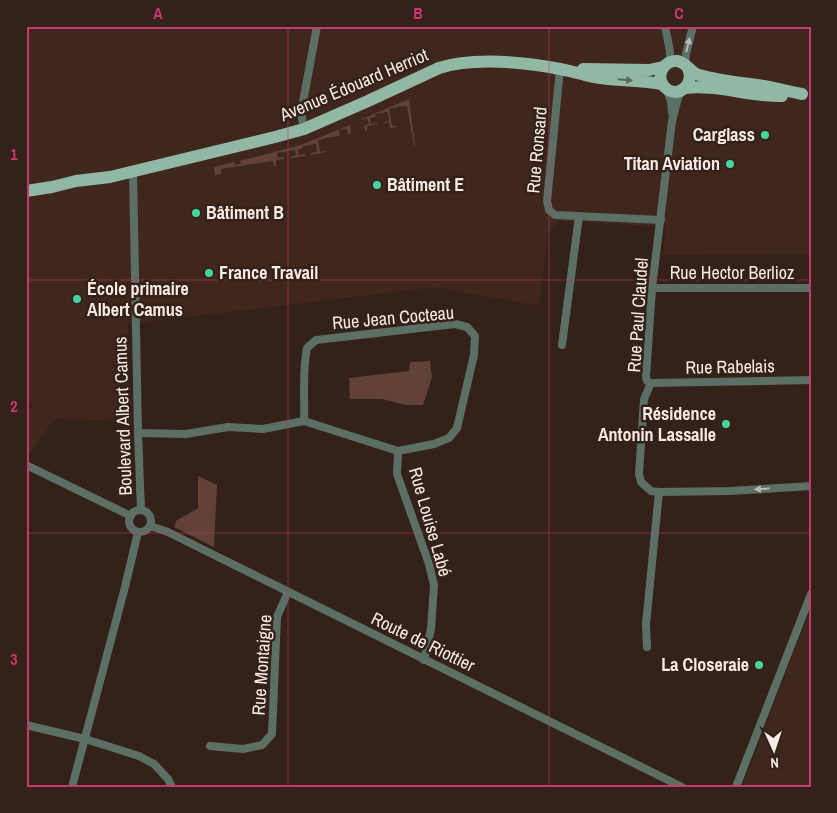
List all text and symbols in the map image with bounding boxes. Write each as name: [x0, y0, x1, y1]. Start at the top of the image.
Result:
text: A: [153, 2, 163, 24]
text: B: [413, 2, 423, 24]
text: C: [674, 2, 684, 24]
one-way arrow: [684, 38, 692, 53]
street label: Avenue Édouard Herriot: [275, 42, 432, 127]
one-way arrow: [618, 76, 634, 84]
street label: Rue Ronsard: [520, 106, 553, 194]
place label: Carglass: [693, 122, 755, 147]
marker: Carglass: [759, 129, 771, 141]
text: 1: [10, 143, 18, 165]
place label: Titan Aviation: [624, 151, 720, 176]
marker: Titan Aviation: [724, 158, 736, 170]
place label: Bâtiment E: [387, 172, 464, 197]
marker: Bâtiment E: [371, 179, 383, 191]
place label: Bâtiment B: [206, 200, 284, 225]
marker: Bâtiment B: [190, 207, 202, 219]
street label: Rue Paul Claudel: [621, 257, 654, 373]
place label: France Travail: [219, 260, 318, 285]
street label: Rue Hector Berlioz: [670, 260, 794, 285]
marker: France Travail: [203, 267, 215, 279]
place label: École primaire Albert Camus: [87, 276, 189, 322]
marker: École primaire Albert Camus: [71, 293, 83, 305]
street label: Rue Jean Cocteau: [331, 300, 455, 335]
street label: Boulevard Albert Camus: [107, 336, 138, 496]
street label: Rue Rabelais: [685, 353, 775, 380]
text: 2: [10, 395, 18, 417]
place label: Résidence Antonin Lassalle: [598, 401, 716, 447]
marker: Résidence Antonin Lassalle: [720, 418, 732, 430]
street label: Rue Louise Labé: [403, 464, 458, 579]
one-way arrow: [754, 486, 770, 494]
street label: Route de Riottier: [367, 606, 479, 677]
street label: Rue Montaigne: [246, 614, 277, 716]
text: 3: [10, 648, 18, 670]
place label: La Closeraie: [661, 652, 749, 677]
marker: La Closeraie: [753, 659, 765, 671]
north arrow: [750, 726, 800, 776]
text: N: [770, 754, 779, 772]

